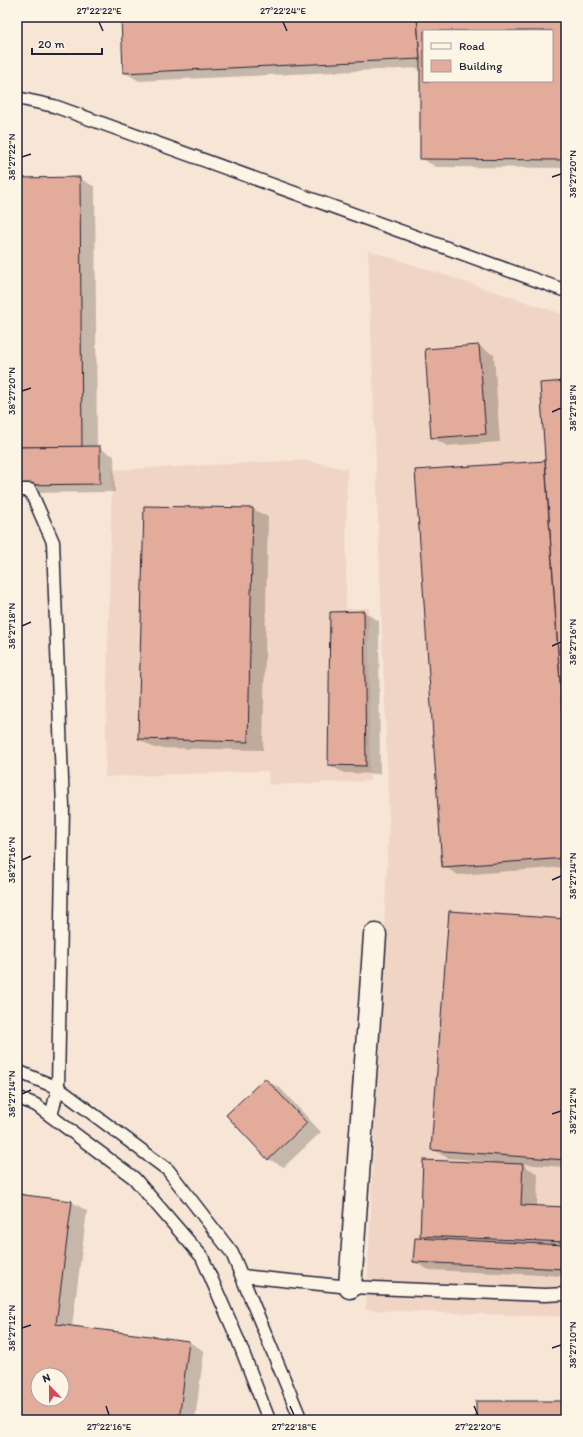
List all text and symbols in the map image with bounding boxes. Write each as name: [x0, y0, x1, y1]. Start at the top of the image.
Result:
text: 27°22'22"E: [76, 4, 122, 17]
text: 27°22'24"E: [260, 4, 306, 17]
scale bar: [32, 30, 102, 56]
legend: [423, 30, 553, 82]
text: 20 m: [38, 37, 65, 51]
text: Road: [459, 39, 485, 53]
text: Building: [459, 59, 503, 73]
text: 38°27'22"N: [5, 133, 18, 180]
text: 38°27'20"N: [566, 150, 579, 198]
text: 38°27'20"N: [5, 367, 18, 415]
text: 38°27'18"N: [566, 385, 579, 431]
text: 38°27'18"N: [5, 603, 18, 649]
text: 38°27'16"N: [566, 619, 579, 665]
text: 38°27'16"N: [5, 837, 18, 883]
text: 38°27'14"N: [566, 852, 579, 900]
text: 38°27'14"N: [5, 1070, 18, 1118]
text: 38°27'12"N: [566, 1088, 579, 1134]
text: 38°27'12"N: [5, 1305, 18, 1351]
text: 38°27'10"N: [566, 1321, 579, 1369]
north arrow: [30, 1367, 70, 1407]
text: N: [41, 1371, 52, 1386]
text: 27°22'16"E: [87, 1420, 132, 1433]
text: 27°22'18"E: [272, 1420, 317, 1433]
text: 27°22'20"E: [455, 1420, 502, 1433]

